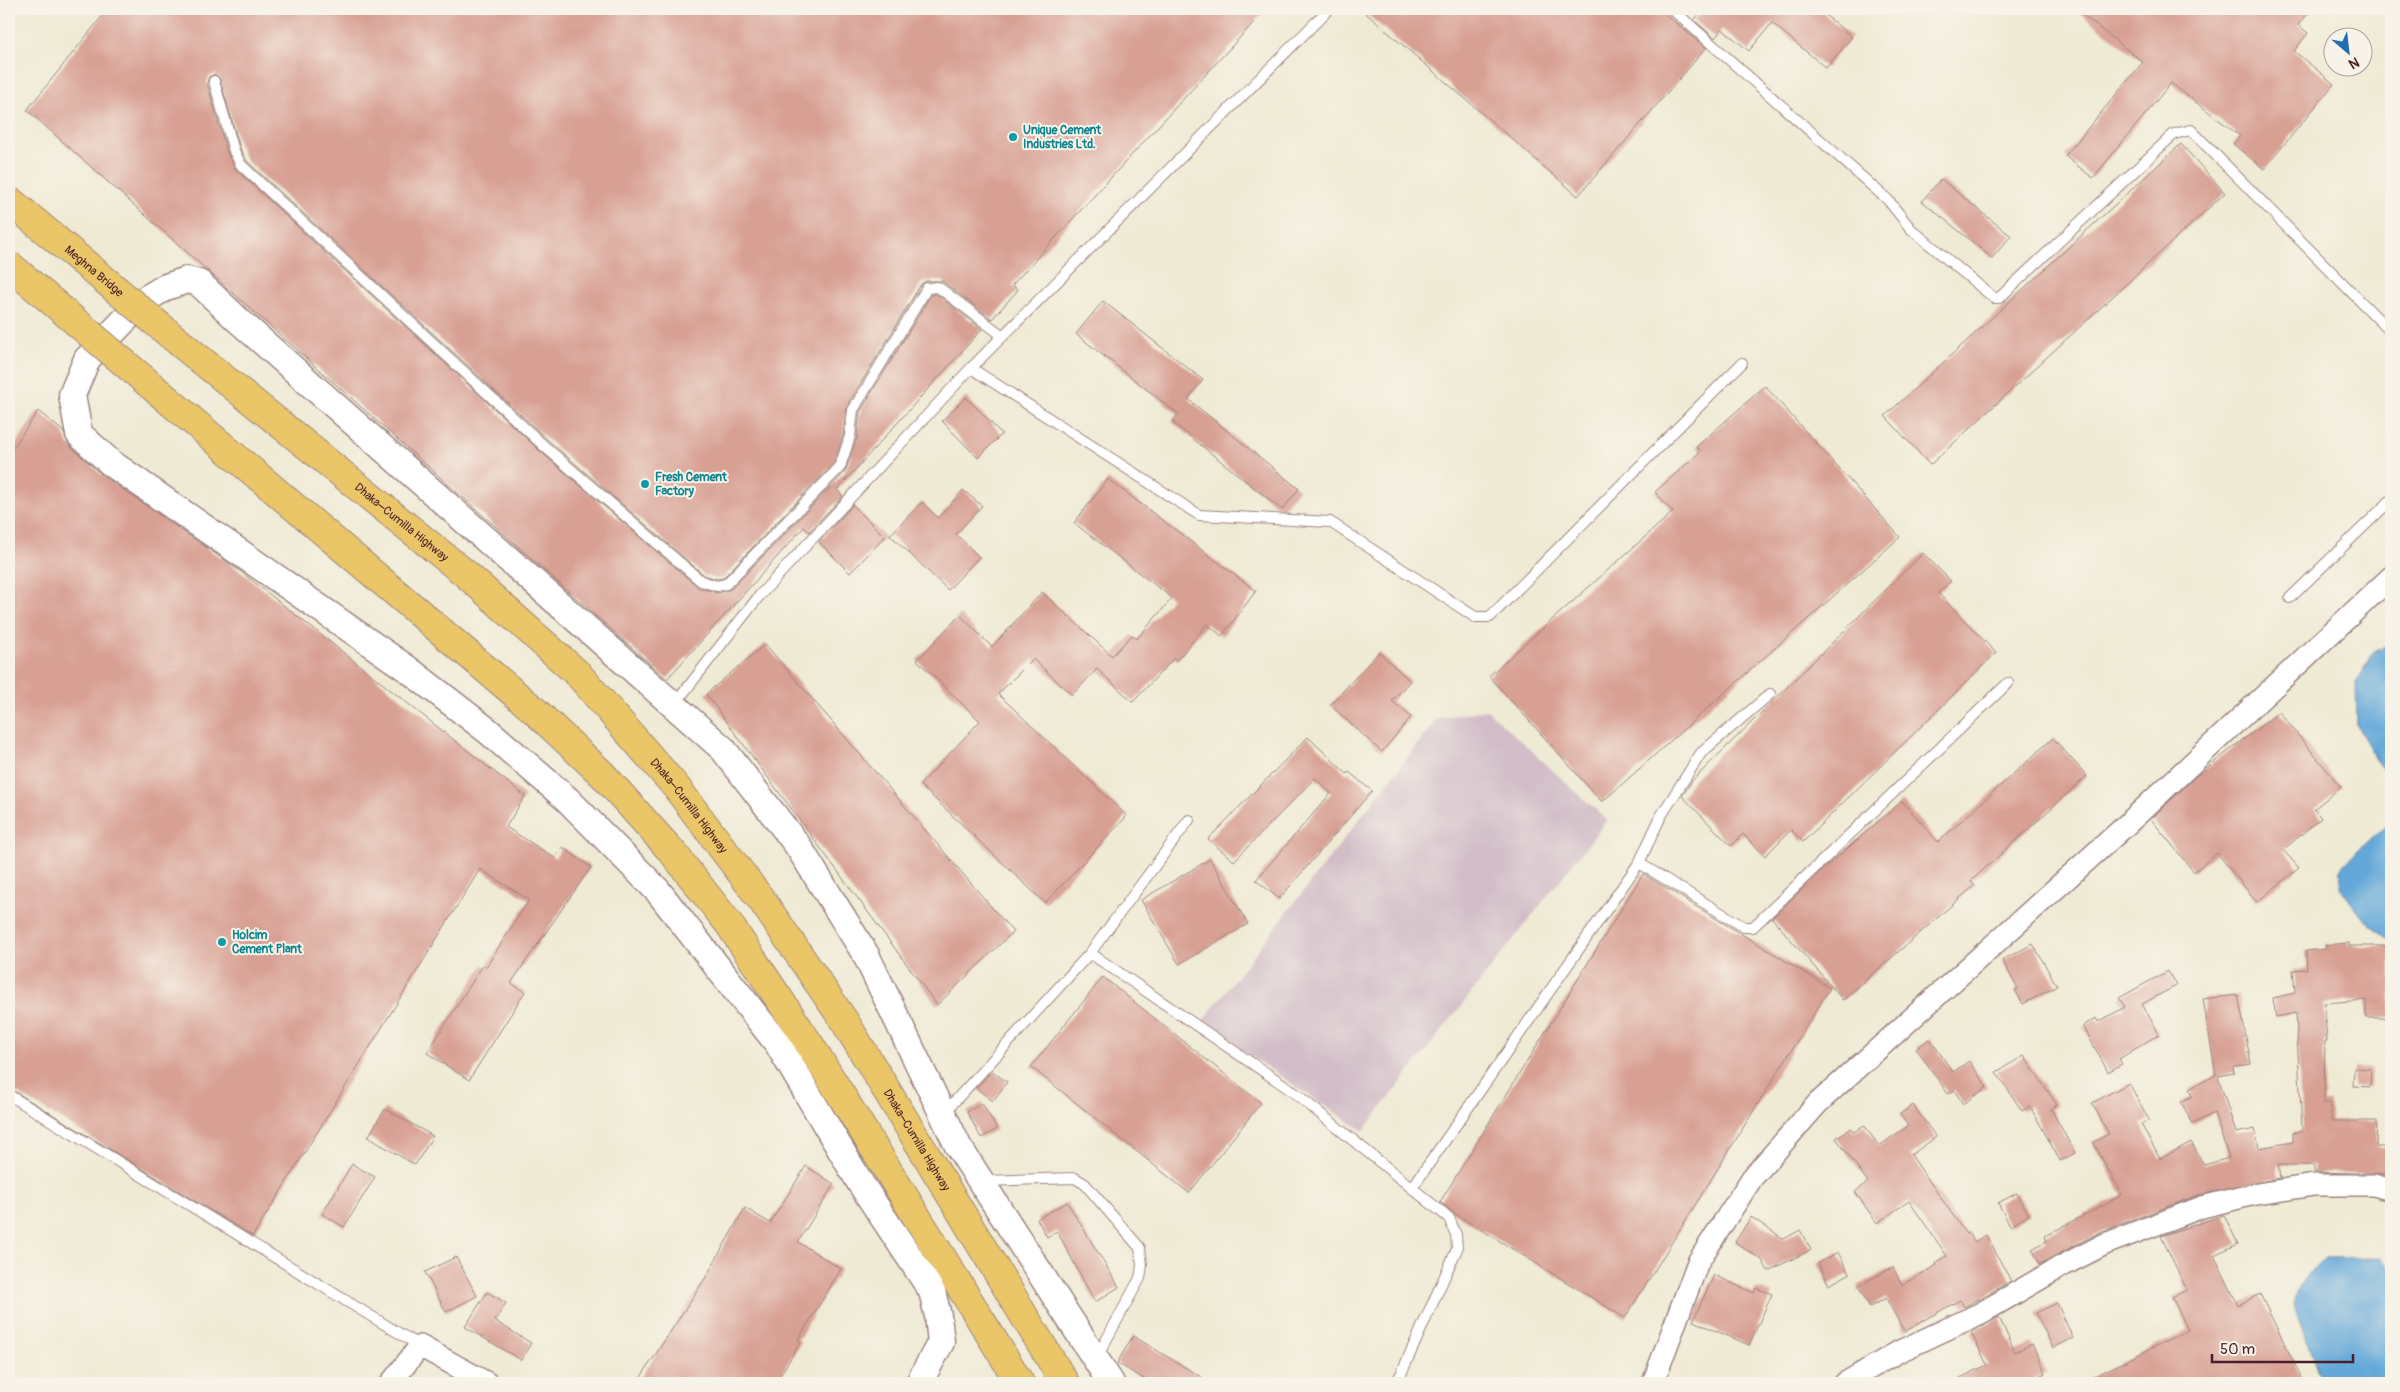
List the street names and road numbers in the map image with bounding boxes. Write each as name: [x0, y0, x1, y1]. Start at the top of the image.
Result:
street label: Meghna Bridge: [61, 243, 126, 301]
street label: Dhaka–Cumilla Highway: [351, 480, 451, 565]
street label: Dhaka–Cumilla Highway: [647, 755, 730, 856]
street label: Dhaka–Cumilla Highway: [880, 1086, 953, 1194]

